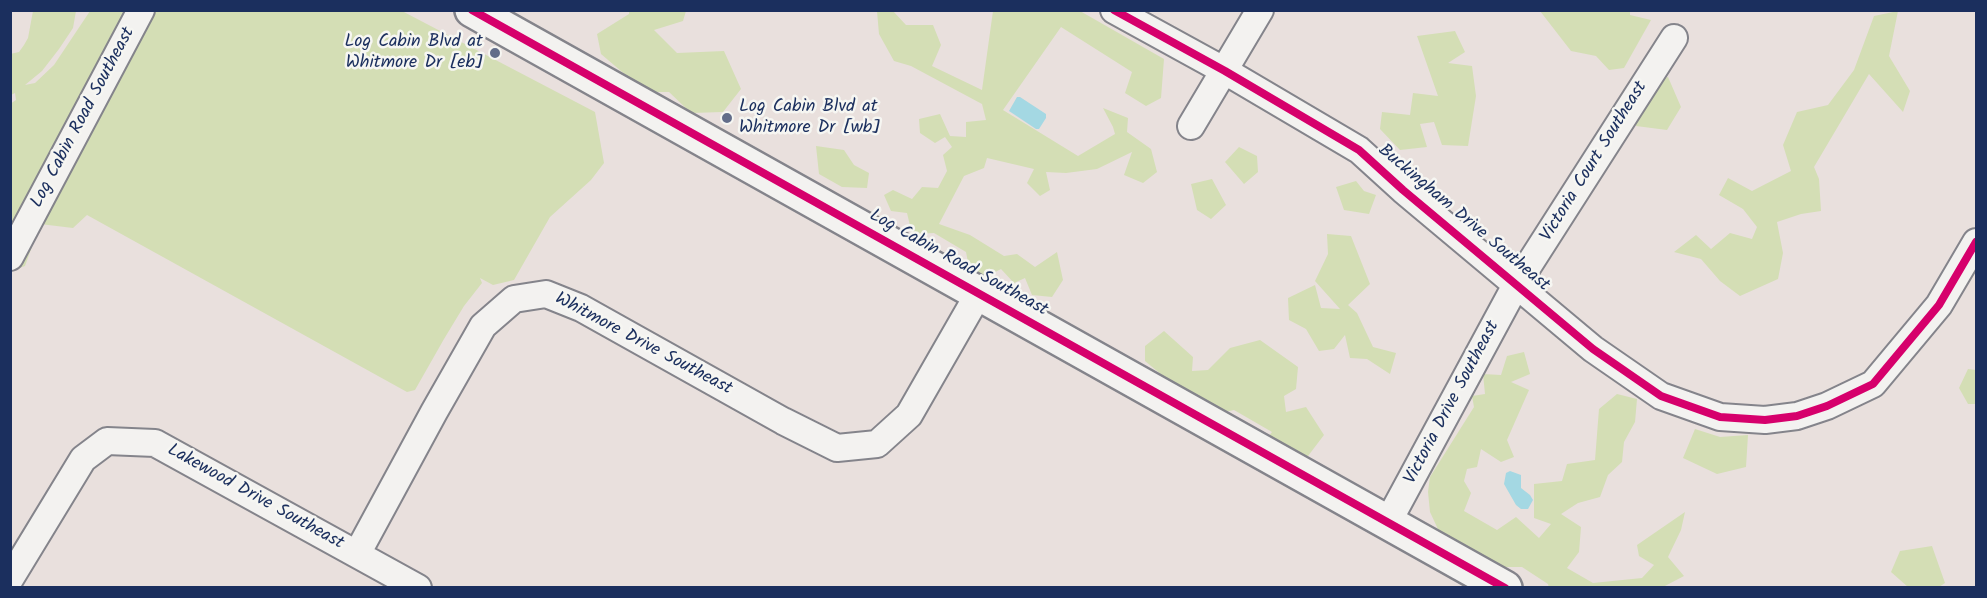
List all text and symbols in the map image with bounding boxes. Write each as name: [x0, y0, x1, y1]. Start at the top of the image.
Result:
street label: Log Cabin Road Southeast: [27, 24, 141, 212]
place label: Log Cabin Blvd at Whitmore Dr [eb]: [344, 32, 483, 74]
marker: Log Cabin Blvd at Whitmore Dr [eb]: [488, 46, 502, 60]
street label: Victoria Court Southeast: [1537, 78, 1653, 246]
place label: Log Cabin Blvd at Whitmore Dr [wb]: [739, 97, 880, 140]
marker: Log Cabin Blvd at Whitmore Dr [wb]: [720, 111, 734, 125]
street label: Buckingham Drive Southeast: [1373, 141, 1553, 297]
street label: Log Cabin Road Southeast: [865, 206, 1051, 322]
street label: Whitmore Drive Southeast: [551, 289, 735, 401]
street label: Victoria Drive Southeast: [1401, 318, 1505, 488]
street label: Lakewood Drive Southeast: [163, 440, 347, 556]

